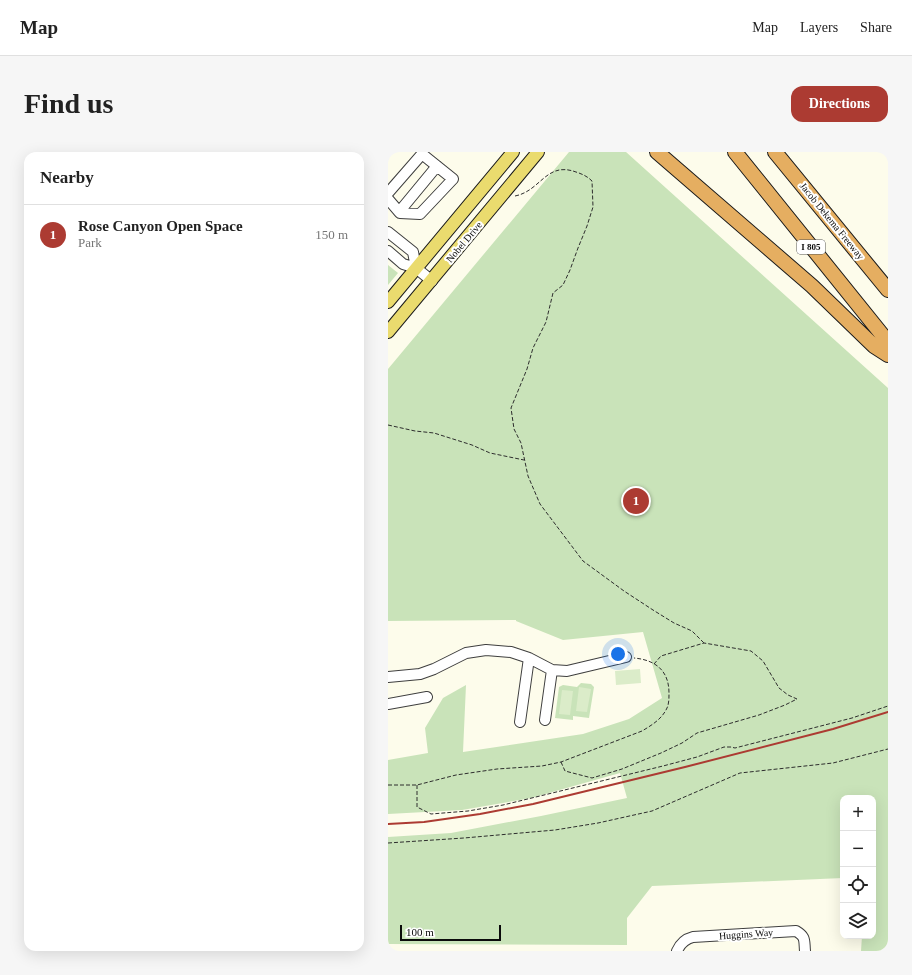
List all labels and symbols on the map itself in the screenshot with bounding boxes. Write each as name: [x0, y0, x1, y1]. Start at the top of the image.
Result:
street label: Jacob Dekema Freeway: [798, 180, 866, 262]
street label: Nobel Drive: [444, 219, 485, 265]
road number: I 805: [797, 240, 825, 254]
pin: 1: [623, 486, 649, 516]
your location: [608, 644, 628, 664]
scale bar: [400, 923, 501, 942]
street label: Huggins Way: [719, 927, 773, 941]

